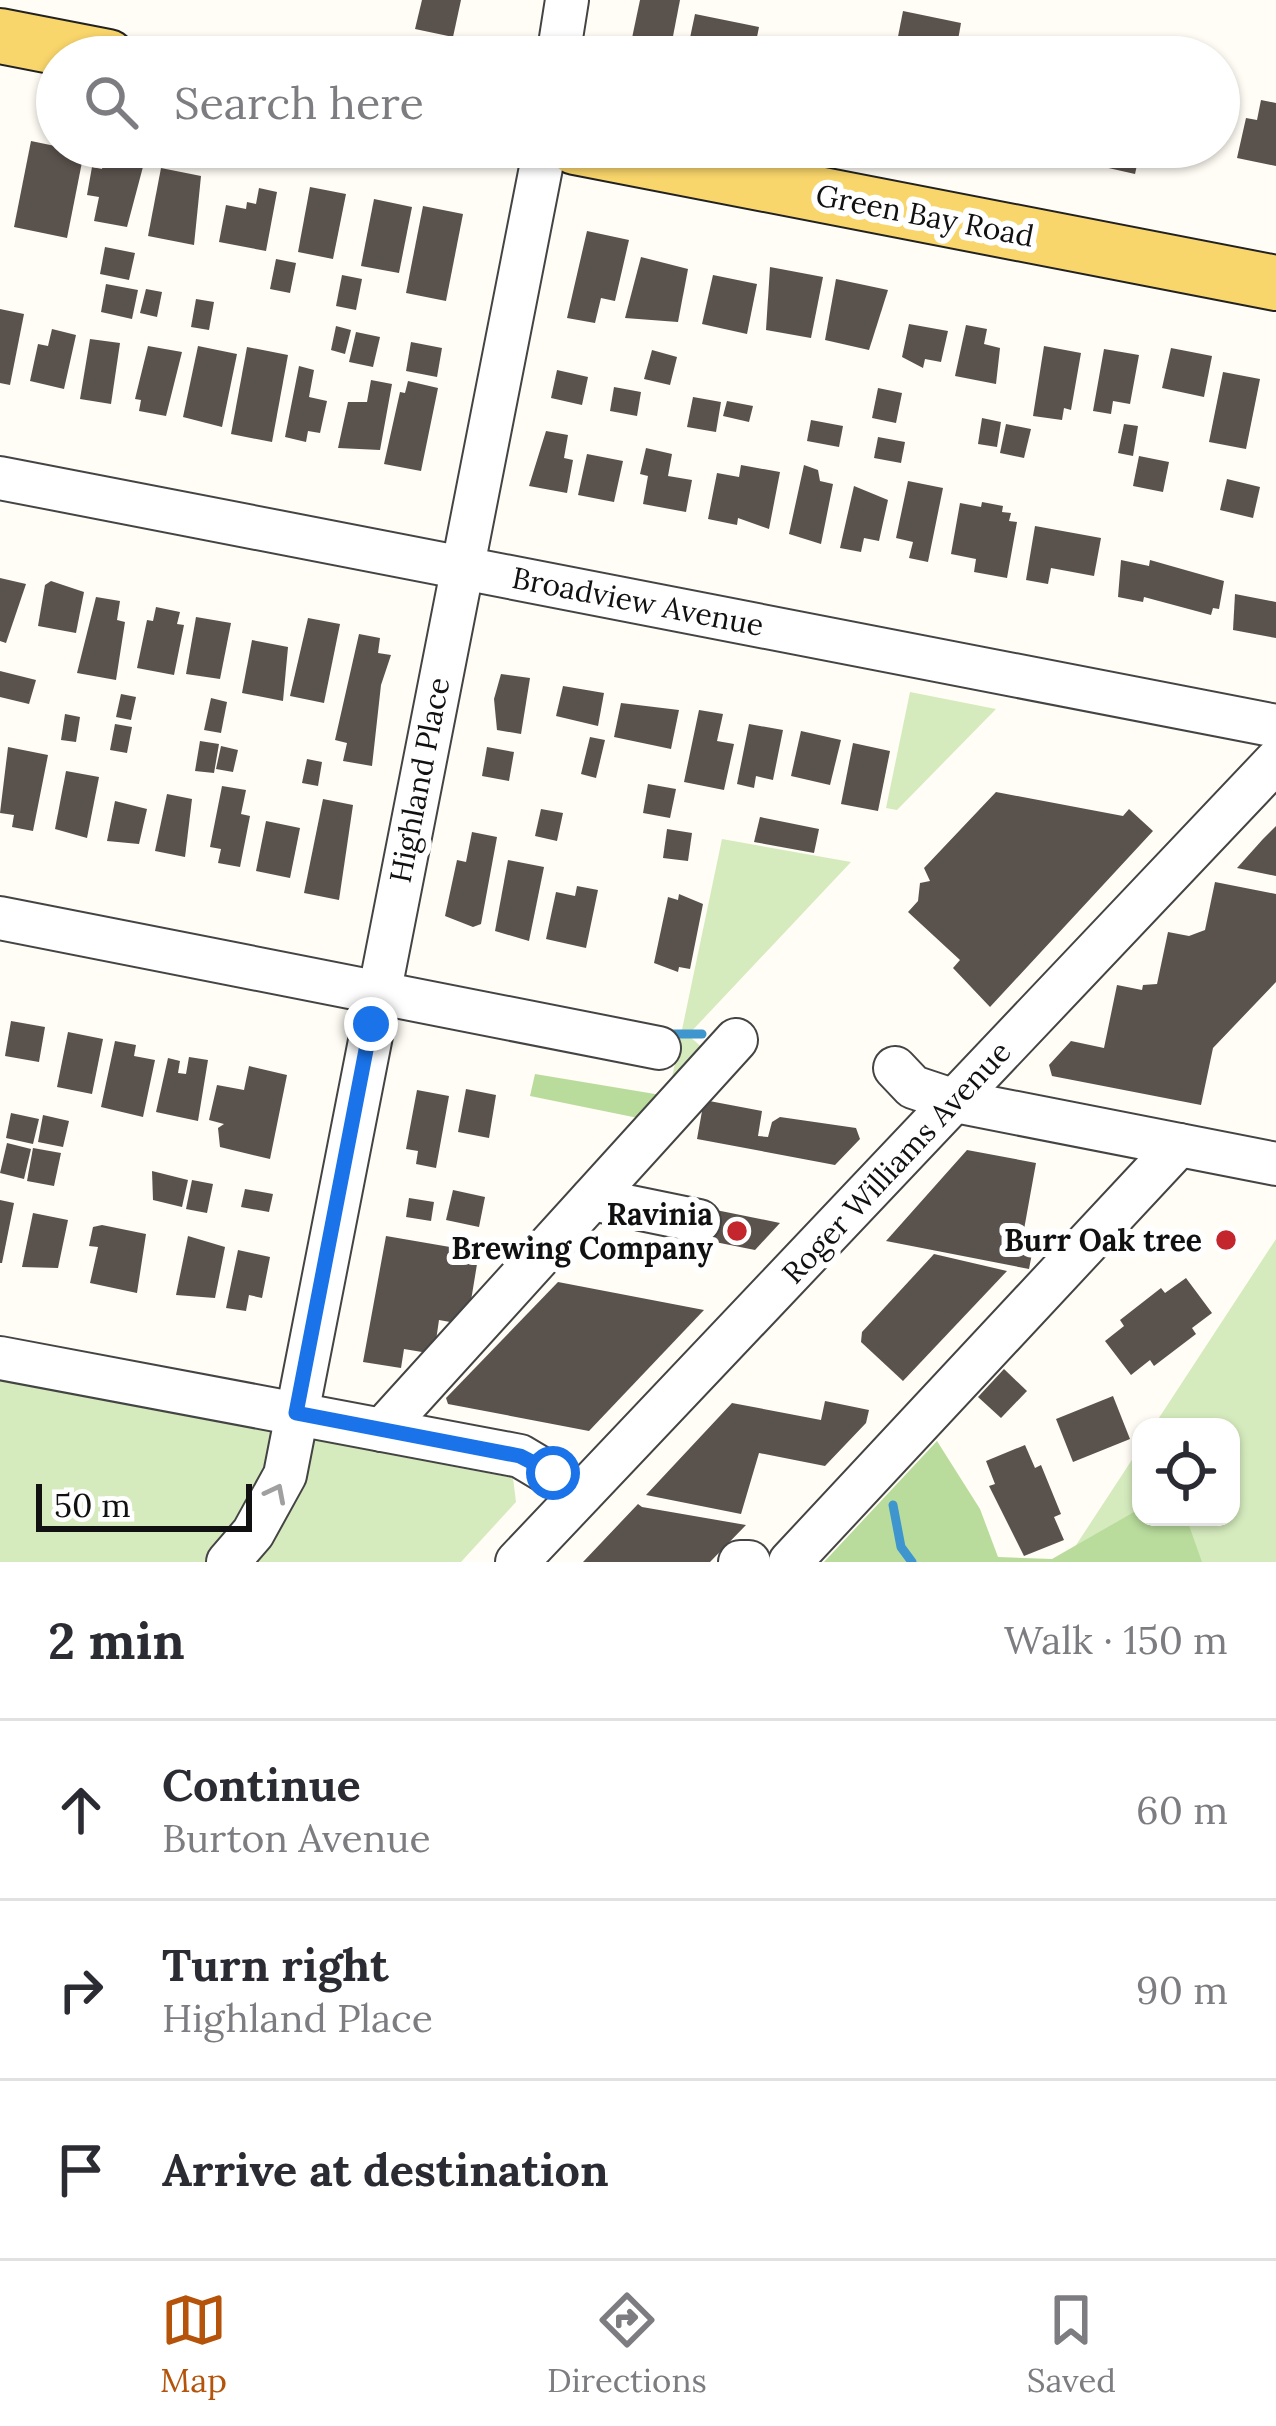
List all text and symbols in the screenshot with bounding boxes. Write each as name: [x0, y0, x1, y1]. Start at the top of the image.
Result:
search box: [36, 36, 1240, 168]
icon: search: [78, 69, 144, 135]
text: Search here: [174, 74, 424, 131]
street label: Green Bay Road: [813, 175, 1037, 256]
street label: Broadview Avenue: [509, 558, 767, 644]
street label: Highland Place: [380, 674, 459, 886]
route end: [344, 997, 398, 1051]
street label: Roger Williams Avenue: [774, 1033, 1019, 1292]
place label: Ravinia Brewing Company: [451, 1195, 713, 1268]
marker: Ravinia Brewing Company: [724, 1218, 750, 1244]
place label: Burr Oak tree: [1004, 1221, 1202, 1259]
marker: Burr Oak tree: [1213, 1227, 1239, 1253]
map controls: [1132, 1418, 1240, 1526]
button: locate: [1132, 1418, 1240, 1526]
route start: [526, 1446, 580, 1500]
scale bar: [36, 1478, 252, 1531]
text: 50 m: [54, 1484, 131, 1526]
one-way arrow: [261, 1484, 284, 1506]
text: 2 min: [48, 1608, 185, 1673]
text: Walk · 150 m: [1004, 1615, 1228, 1665]
text: Continue: [162, 1756, 361, 1813]
icon: ahead: [48, 1777, 114, 1843]
text: 60 m: [1136, 1785, 1228, 1835]
text: Burton Avenue: [162, 1813, 431, 1863]
text: Turn right: [162, 1936, 389, 1993]
icon: right: [48, 1957, 114, 2023]
text: 90 m: [1136, 1965, 1228, 2015]
text: Highland Place: [162, 1993, 433, 2043]
icon: arrive: [48, 2137, 114, 2203]
text: Arrive at destination: [162, 2141, 609, 2198]
tab: Map: [160, 2287, 227, 2401]
tab: Directions: [547, 2287, 707, 2401]
tab: Saved: [1027, 2287, 1116, 2401]

